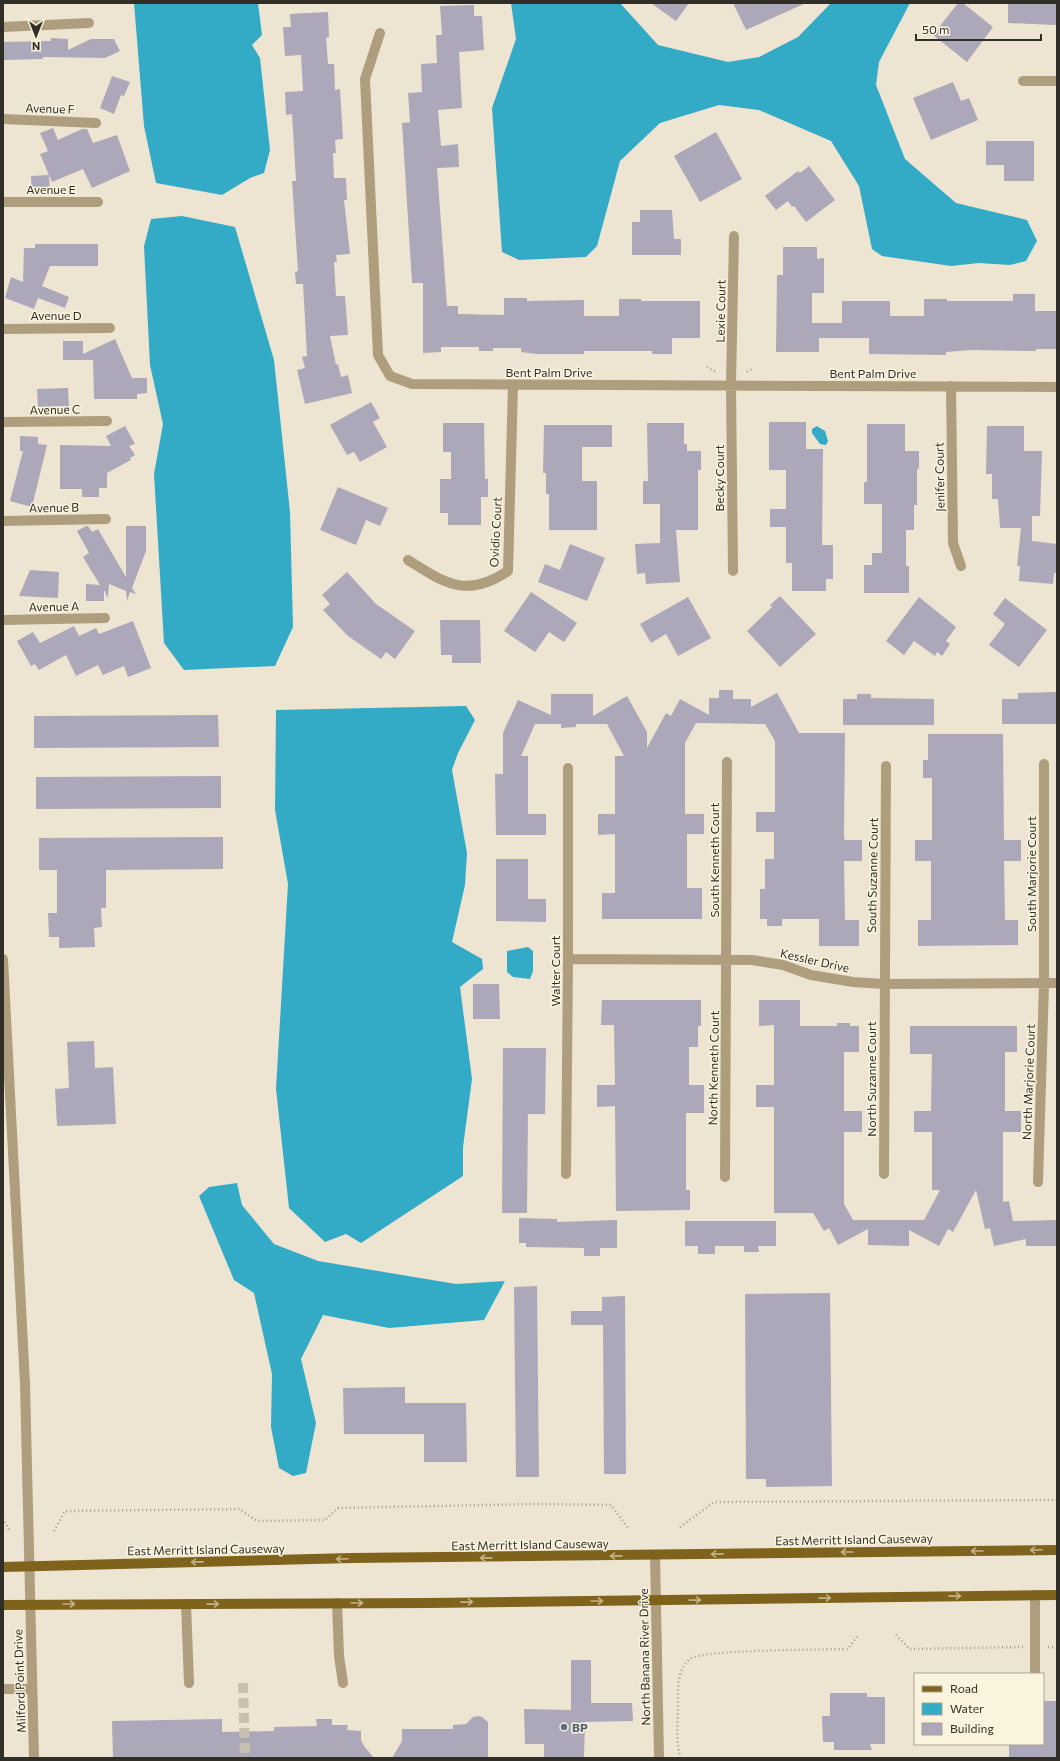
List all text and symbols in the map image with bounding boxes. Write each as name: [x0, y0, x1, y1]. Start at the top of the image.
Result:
north arrow: [16, 16, 56, 56]
scale bar: [916, 16, 1041, 42]
text: 50 m: [922, 22, 950, 36]
text: N: [32, 40, 40, 53]
street label: Avenue F: [25, 100, 75, 116]
street label: Avenue E: [26, 182, 76, 196]
street label: Lexie Court: [712, 279, 728, 343]
street label: Avenue D: [30, 308, 82, 322]
street label: Bent Palm Drive: [506, 365, 592, 379]
street label: Bent Palm Drive: [830, 366, 916, 380]
street label: Avenue C: [30, 402, 80, 416]
street label: Jenifer Court: [931, 442, 948, 512]
street label: Becky Court: [712, 445, 726, 511]
street label: Ovidio Court: [486, 496, 504, 567]
street label: Avenue B: [29, 500, 79, 514]
street label: Avenue A: [29, 599, 79, 613]
street label: South Kenneth Court: [707, 802, 721, 917]
street label: South Marjorie Court: [1024, 816, 1038, 932]
street label: South Suzanne Court: [864, 817, 880, 933]
street label: Walter Court: [548, 935, 562, 1007]
street label: Kessler Drive: [779, 945, 851, 975]
street label: North Kenneth Court: [705, 1010, 721, 1126]
street label: North Suzanne Court: [864, 1021, 878, 1137]
street label: North Marjorie Court: [1019, 1024, 1037, 1140]
street label: East Merritt Island Causeway: [775, 1531, 933, 1547]
street label: East Merritt Island Causeway: [451, 1536, 609, 1552]
street label: East Merritt Island Causeway: [127, 1541, 285, 1557]
one-way arrow: [1030, 1546, 1043, 1554]
one-way arrow: [971, 1547, 984, 1555]
one-way arrow: [841, 1548, 854, 1556]
one-way arrow: [711, 1550, 724, 1558]
one-way arrow: [610, 1552, 623, 1559]
one-way arrow: [480, 1554, 493, 1562]
one-way arrow: [336, 1555, 349, 1562]
one-way arrow: [191, 1558, 204, 1566]
street label: North Banana River Drive: [636, 1588, 652, 1726]
one-way arrow: [948, 1592, 961, 1600]
one-way arrow: [818, 1594, 831, 1602]
one-way arrow: [688, 1596, 701, 1604]
one-way arrow: [590, 1597, 603, 1604]
one-way arrow: [460, 1598, 473, 1606]
one-way arrow: [350, 1599, 363, 1607]
one-way arrow: [62, 1600, 75, 1608]
one-way arrow: [206, 1600, 219, 1608]
street label: Milford Point Drive: [10, 1629, 28, 1733]
legend: [914, 1673, 1044, 1745]
text: Road: [950, 1681, 978, 1695]
text: Water: [950, 1701, 984, 1715]
place label: BP: [572, 1720, 588, 1734]
text: Building: [950, 1721, 994, 1735]
marker: BP: [559, 1722, 569, 1732]

